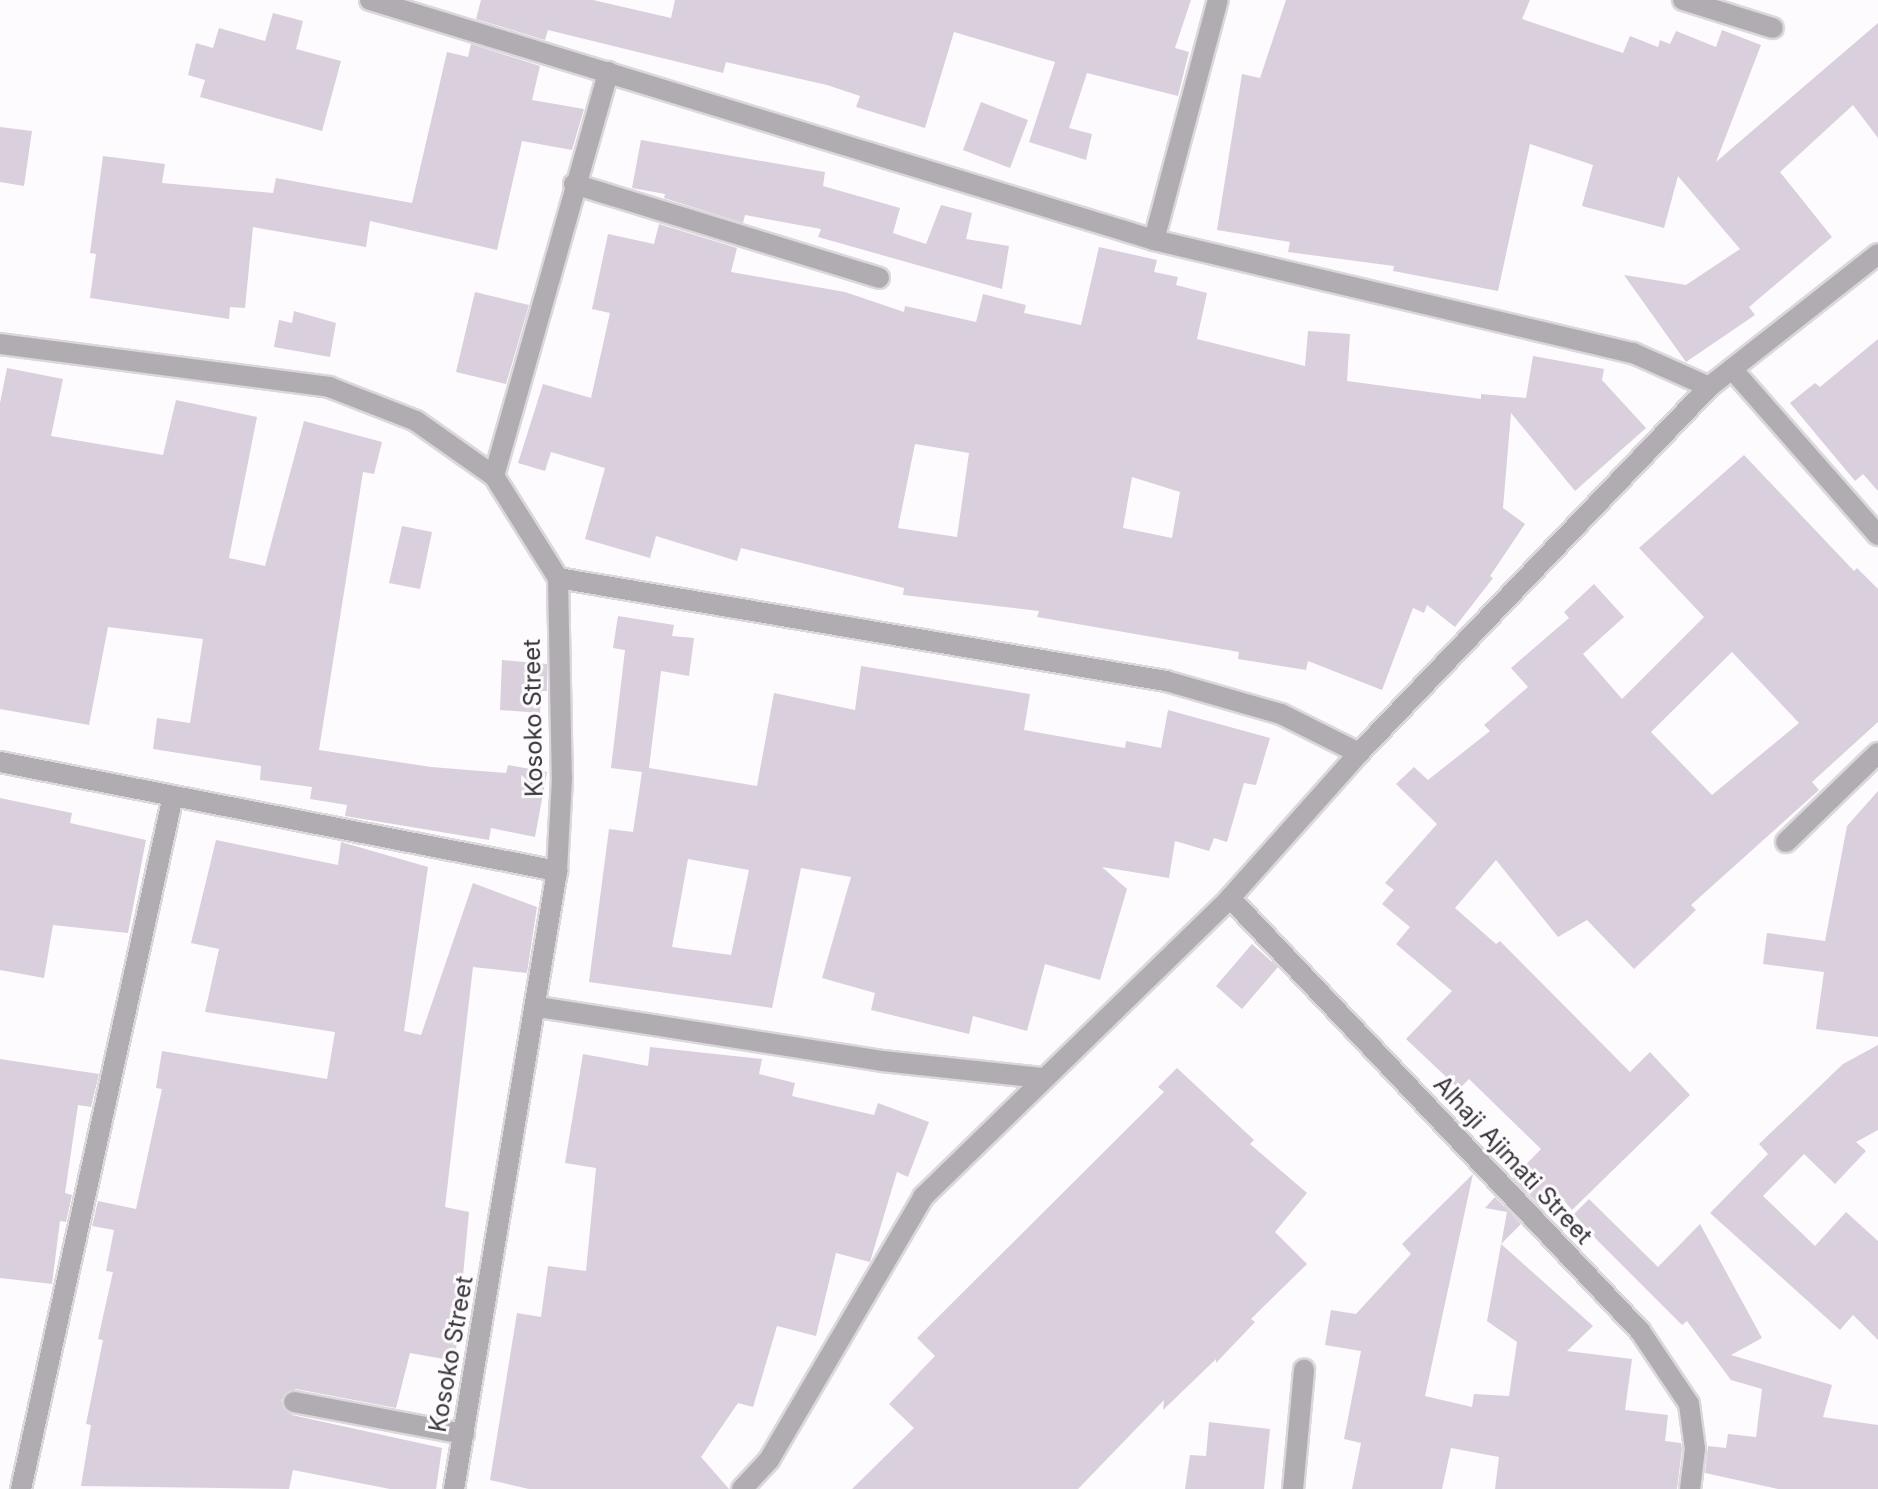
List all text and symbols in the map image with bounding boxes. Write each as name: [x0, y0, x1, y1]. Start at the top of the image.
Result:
street label: Kosoko Street: [517, 639, 549, 797]
street label: Alhaji Ajimati Street: [1428, 1070, 1598, 1250]
street label: Kosoko Street: [423, 1274, 479, 1434]

